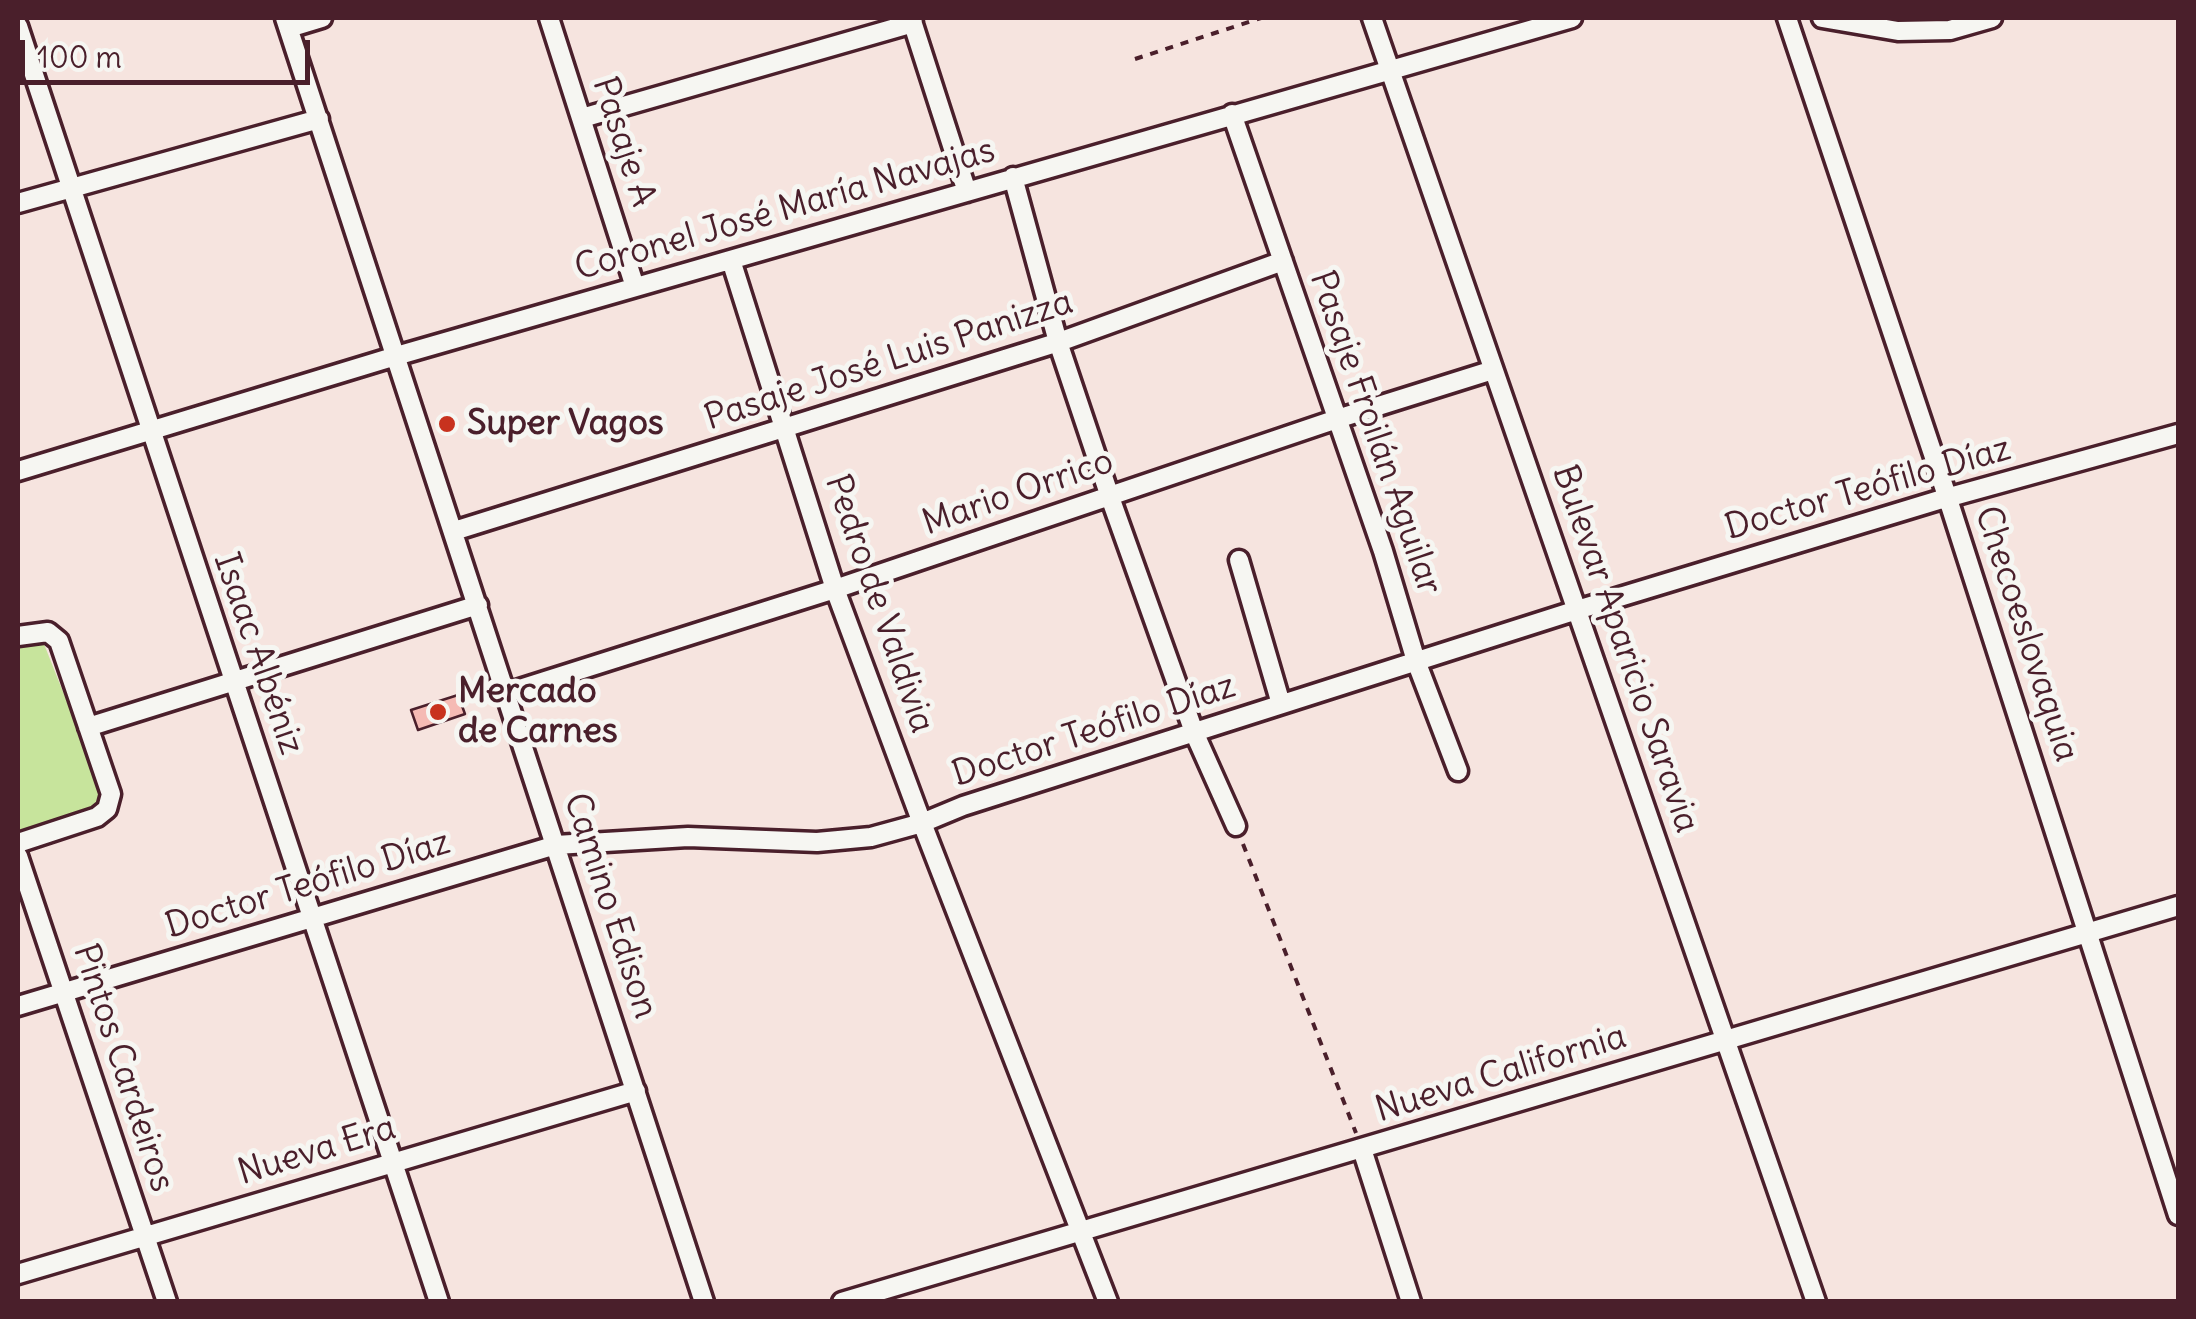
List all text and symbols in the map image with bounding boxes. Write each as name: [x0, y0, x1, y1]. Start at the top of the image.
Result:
scale bar: [25, 20, 315, 82]
text: 100 m: [37, 38, 122, 76]
street label: Pasaje A: [582, 72, 664, 212]
street label: Coronel José María Navajas: [570, 130, 1000, 290]
street label: Pasaje Froilán Aguilar: [1300, 266, 1450, 600]
street label: Pasaje José Luis Panizza: [700, 282, 1078, 440]
place label: Super Vagos: [467, 403, 664, 445]
marker: Super Vagos: [436, 413, 458, 435]
street label: Doctor Teófilo Díaz: [1720, 428, 2016, 550]
street label: Mario Orrico: [917, 441, 1119, 545]
street label: Bulevar Aparicio Saravia: [1542, 460, 1708, 838]
street label: Pedro de Valdivia: [815, 469, 943, 739]
street label: Checoeslovaquia: [1965, 501, 2087, 767]
street label: Isaac Albéniz: [204, 548, 312, 760]
street label: Doctor Teófilo Díaz: [947, 665, 1241, 797]
place label: Mercado de Carnes: [458, 671, 618, 753]
marker: Mercado de Carnes: [427, 701, 449, 723]
street label: Camino Edison: [554, 788, 666, 1024]
street label: Doctor Teófilo Díaz: [161, 822, 455, 948]
street label: Pintos Cardeiros: [63, 939, 183, 1197]
street label: Nueva California: [1371, 1016, 1631, 1132]
street label: Nueva Era: [233, 1107, 401, 1195]

